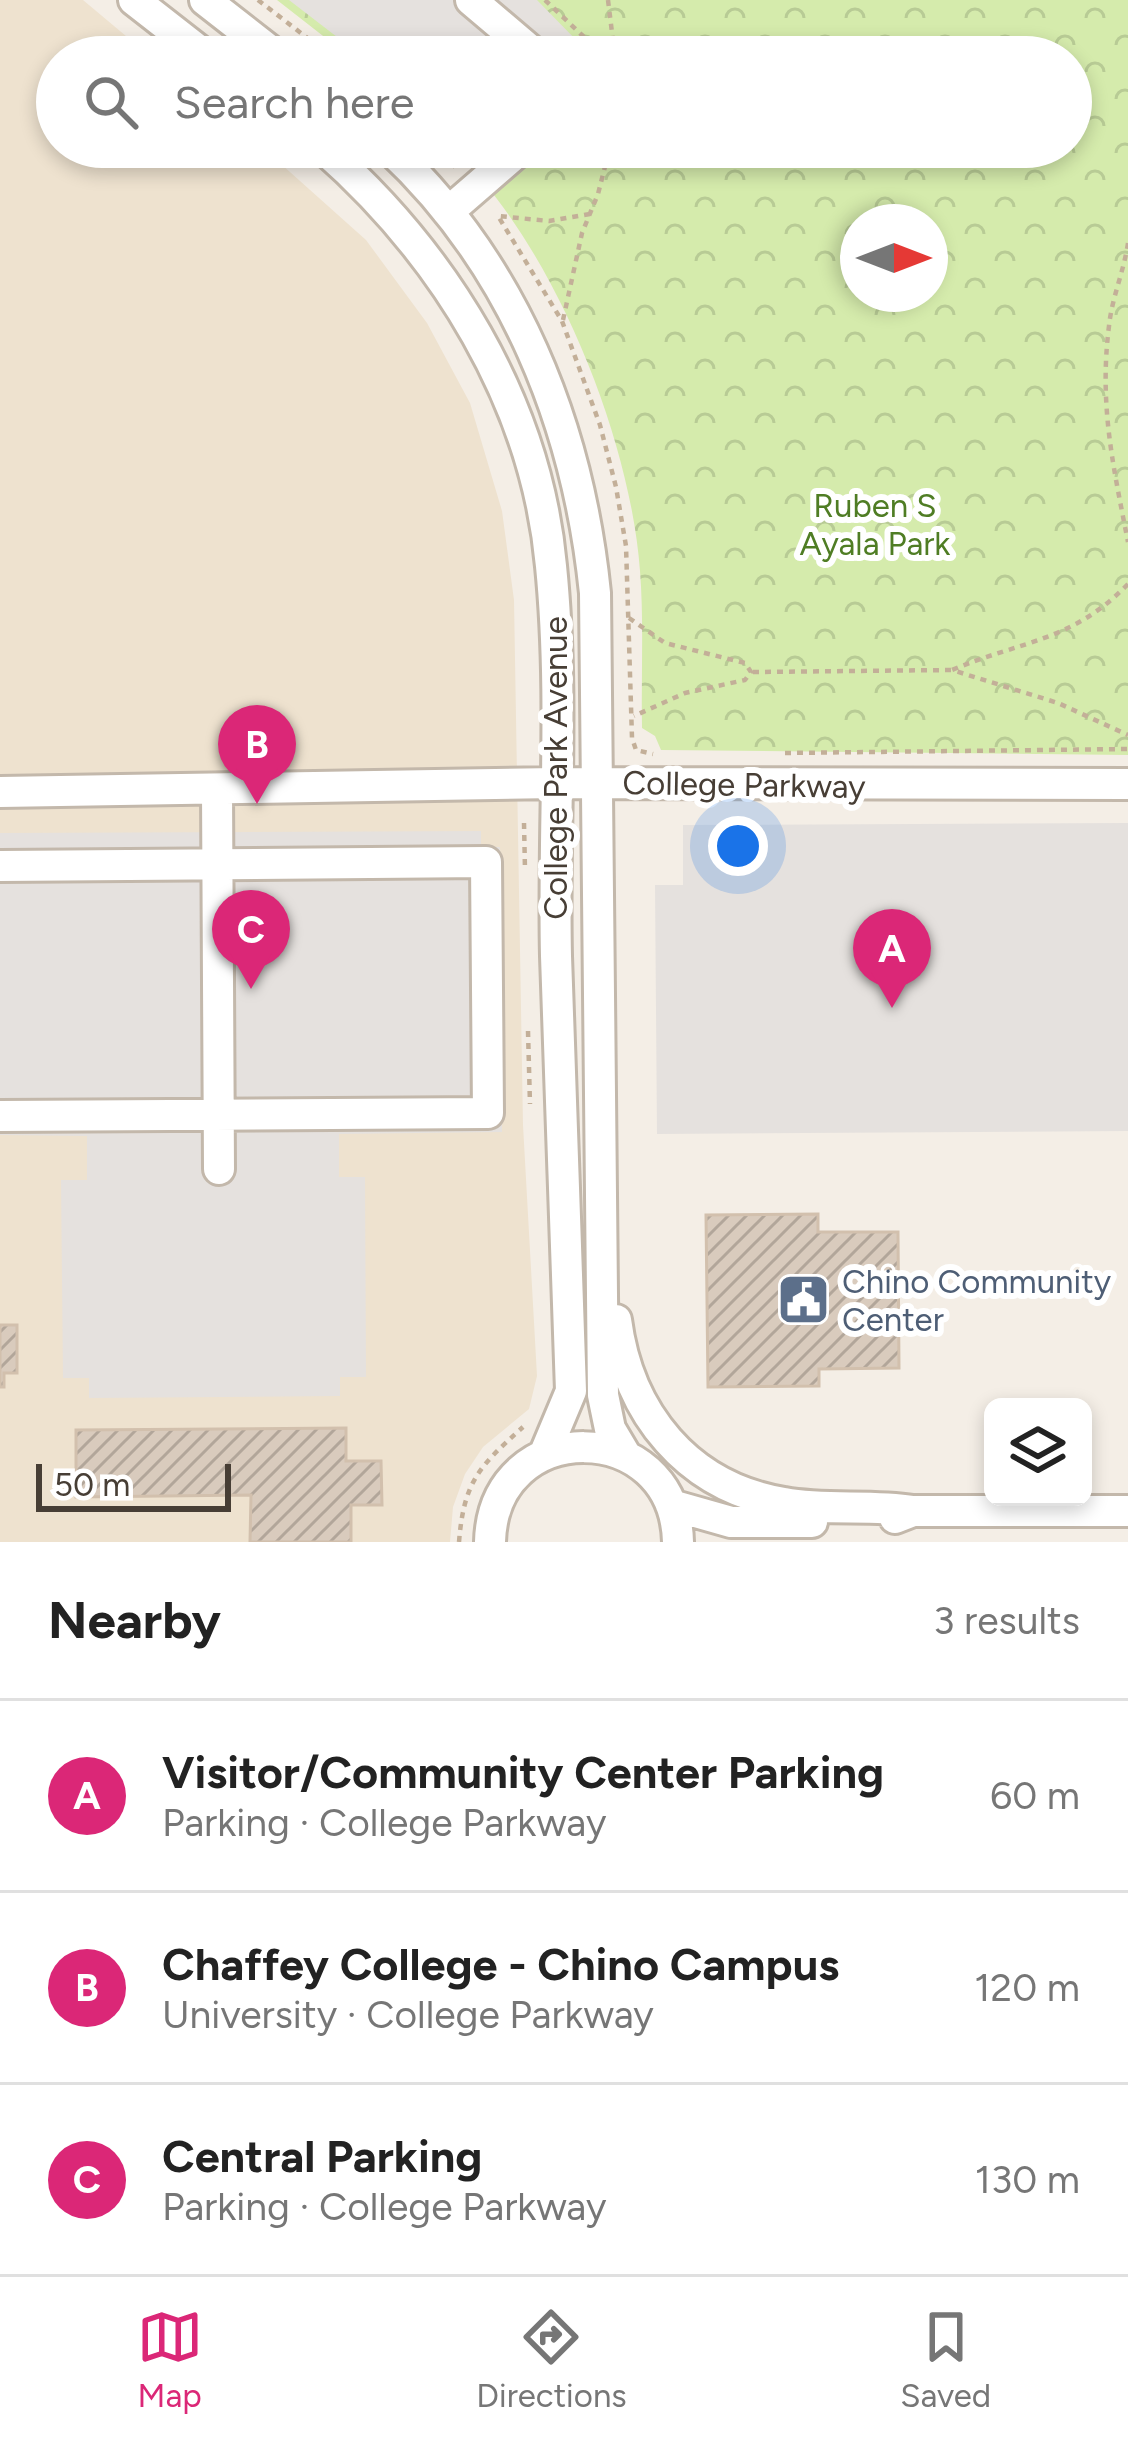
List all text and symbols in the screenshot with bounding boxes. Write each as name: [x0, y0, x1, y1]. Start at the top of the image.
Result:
search box: [36, 36, 1092, 168]
icon: search: [78, 69, 144, 135]
text: Search here: [174, 75, 414, 129]
north arrow: [840, 204, 948, 312]
park label: Ruben S Ayala Park: [800, 486, 950, 563]
street label: College Park Avenue: [536, 616, 575, 920]
pin: B: [218, 705, 296, 804]
street label: College Parkway: [622, 763, 867, 806]
your location: [708, 816, 768, 876]
pin: C: [212, 890, 290, 989]
pin: A: [853, 909, 931, 1008]
place label: Chino Community Center: [842, 1262, 1112, 1339]
public building icon: Chino Community Center: [775, 1272, 831, 1328]
map controls: [984, 1398, 1092, 1506]
button: layers: [984, 1398, 1092, 1506]
scale bar: [36, 1458, 231, 1511]
text: 50 m: [54, 1465, 130, 1504]
text: Nearby: [48, 1590, 221, 1651]
text: 3 results: [933, 1597, 1080, 1644]
text: Visitor/Community Center Parking: [162, 1745, 884, 1799]
text: A: [73, 1772, 101, 1819]
text: 60 m: [990, 1772, 1080, 1819]
text: Parking · College Parkway: [162, 1799, 606, 1846]
text: Chaffey College - Chino Campus: [162, 1937, 839, 1991]
text: B: [75, 1964, 99, 2011]
text: 120 m: [974, 1964, 1080, 2011]
text: University · College Parkway: [162, 1991, 654, 2038]
text: Central Parking: [162, 2129, 482, 2183]
text: C: [73, 2156, 101, 2203]
text: 130 m: [975, 2156, 1080, 2203]
text: Parking · College Parkway: [162, 2183, 606, 2230]
tab: Map: [137, 2304, 203, 2415]
tab: Directions: [476, 2304, 627, 2415]
tab: Saved: [900, 2304, 991, 2415]

